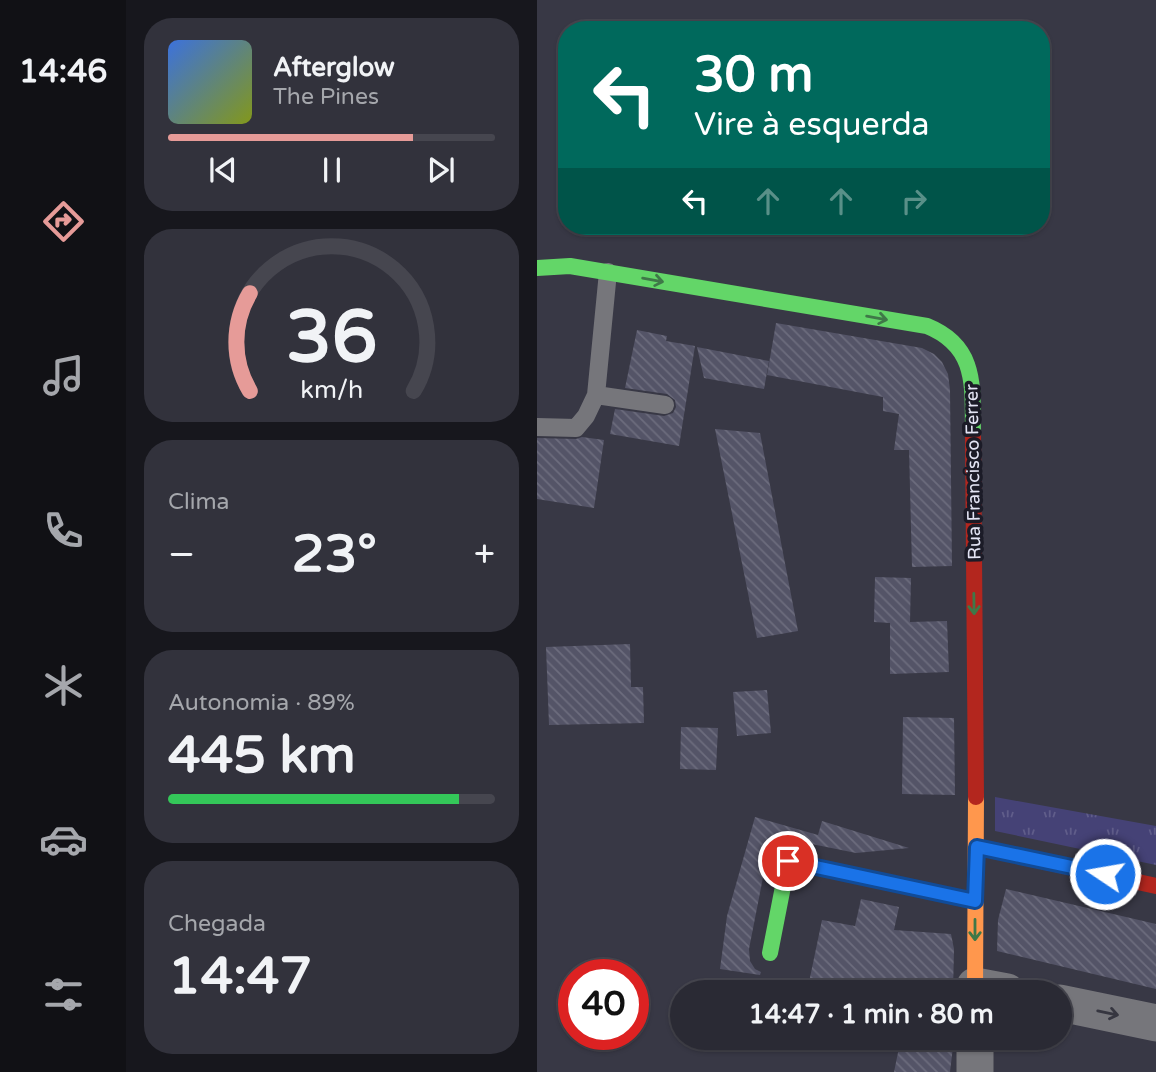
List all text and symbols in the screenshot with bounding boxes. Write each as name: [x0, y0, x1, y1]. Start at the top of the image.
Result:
text: 30 m: [694, 46, 813, 105]
icon: left: [579, 49, 670, 140]
text: Afterglow: [273, 52, 395, 83]
text: 14:46: [19, 53, 107, 91]
text: The Pines: [273, 83, 379, 111]
text: Vire à esquerda: [694, 106, 930, 144]
icon: previous: [204, 151, 242, 189]
icon: pause: [313, 151, 351, 189]
icon: next: [422, 151, 460, 189]
icon: left: [676, 182, 714, 220]
icon: ahead: [749, 182, 787, 220]
icon: ahead: [822, 182, 860, 220]
icon: right: [895, 182, 933, 220]
icon: directions: [39, 197, 88, 246]
one-way arrow: [641, 274, 664, 287]
text: 36: [286, 295, 377, 383]
one-way arrow: [866, 311, 888, 325]
icon: music: [39, 351, 88, 400]
text: km/h: [300, 375, 363, 405]
street label: Rua Francisco Ferrer: [960, 384, 986, 560]
text: Clima: [168, 488, 229, 516]
icon: phone: [39, 506, 88, 555]
text: 23°: [292, 523, 377, 586]
text: −: [168, 532, 195, 578]
text: +: [474, 532, 495, 578]
one-way arrow: [967, 593, 981, 616]
icon: climate: [39, 661, 88, 710]
text: Autonomia · 89%: [168, 689, 355, 717]
text: 445 km: [168, 724, 356, 787]
icon: car: [39, 815, 88, 864]
pin: [758, 831, 818, 891]
position arrow: [1068, 837, 1142, 911]
icon: arrive: [769, 842, 807, 880]
text: Chegada: [168, 910, 266, 938]
one-way arrow: [968, 918, 982, 941]
text: 14:47: [168, 945, 312, 1008]
speed limit sign: 40: [558, 959, 649, 1050]
icon: filters: [39, 970, 88, 1019]
text: 14:47 · 1 min · 80 m: [748, 999, 994, 1030]
one-way arrow: [1096, 1007, 1119, 1021]

